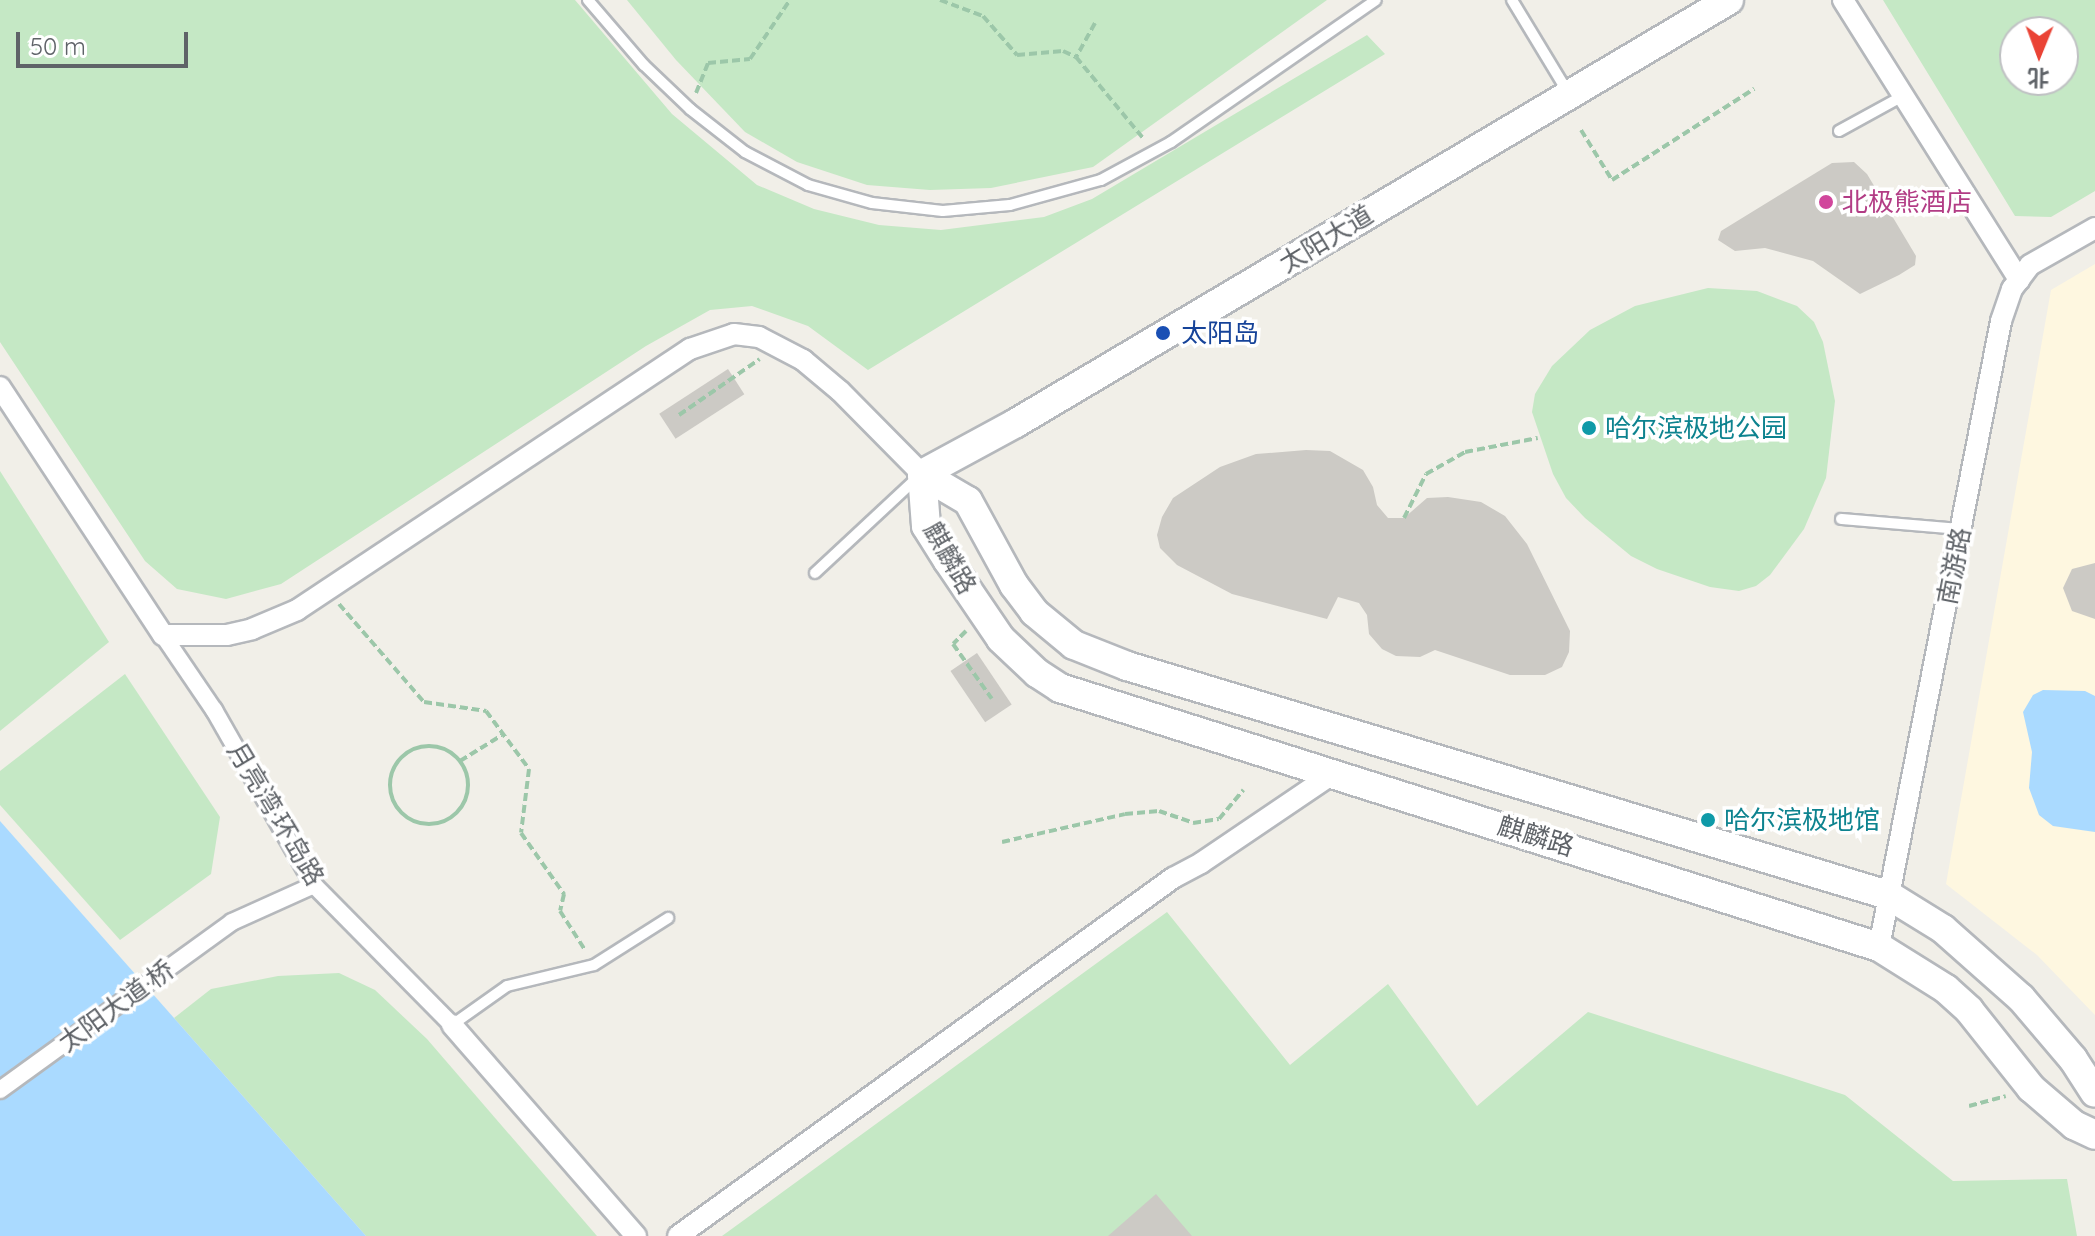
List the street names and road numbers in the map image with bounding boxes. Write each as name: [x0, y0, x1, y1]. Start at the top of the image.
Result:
street label: 太阳大道: [1273, 199, 1379, 279]
street label: 麒麟路: [917, 516, 983, 600]
street label: 南游路: [1931, 525, 1977, 607]
street label: 月亮湾·环岛路: [221, 737, 331, 891]
street label: 麒麟路: [1494, 810, 1578, 862]
street label: 太阳大道·桥: [52, 954, 180, 1058]

